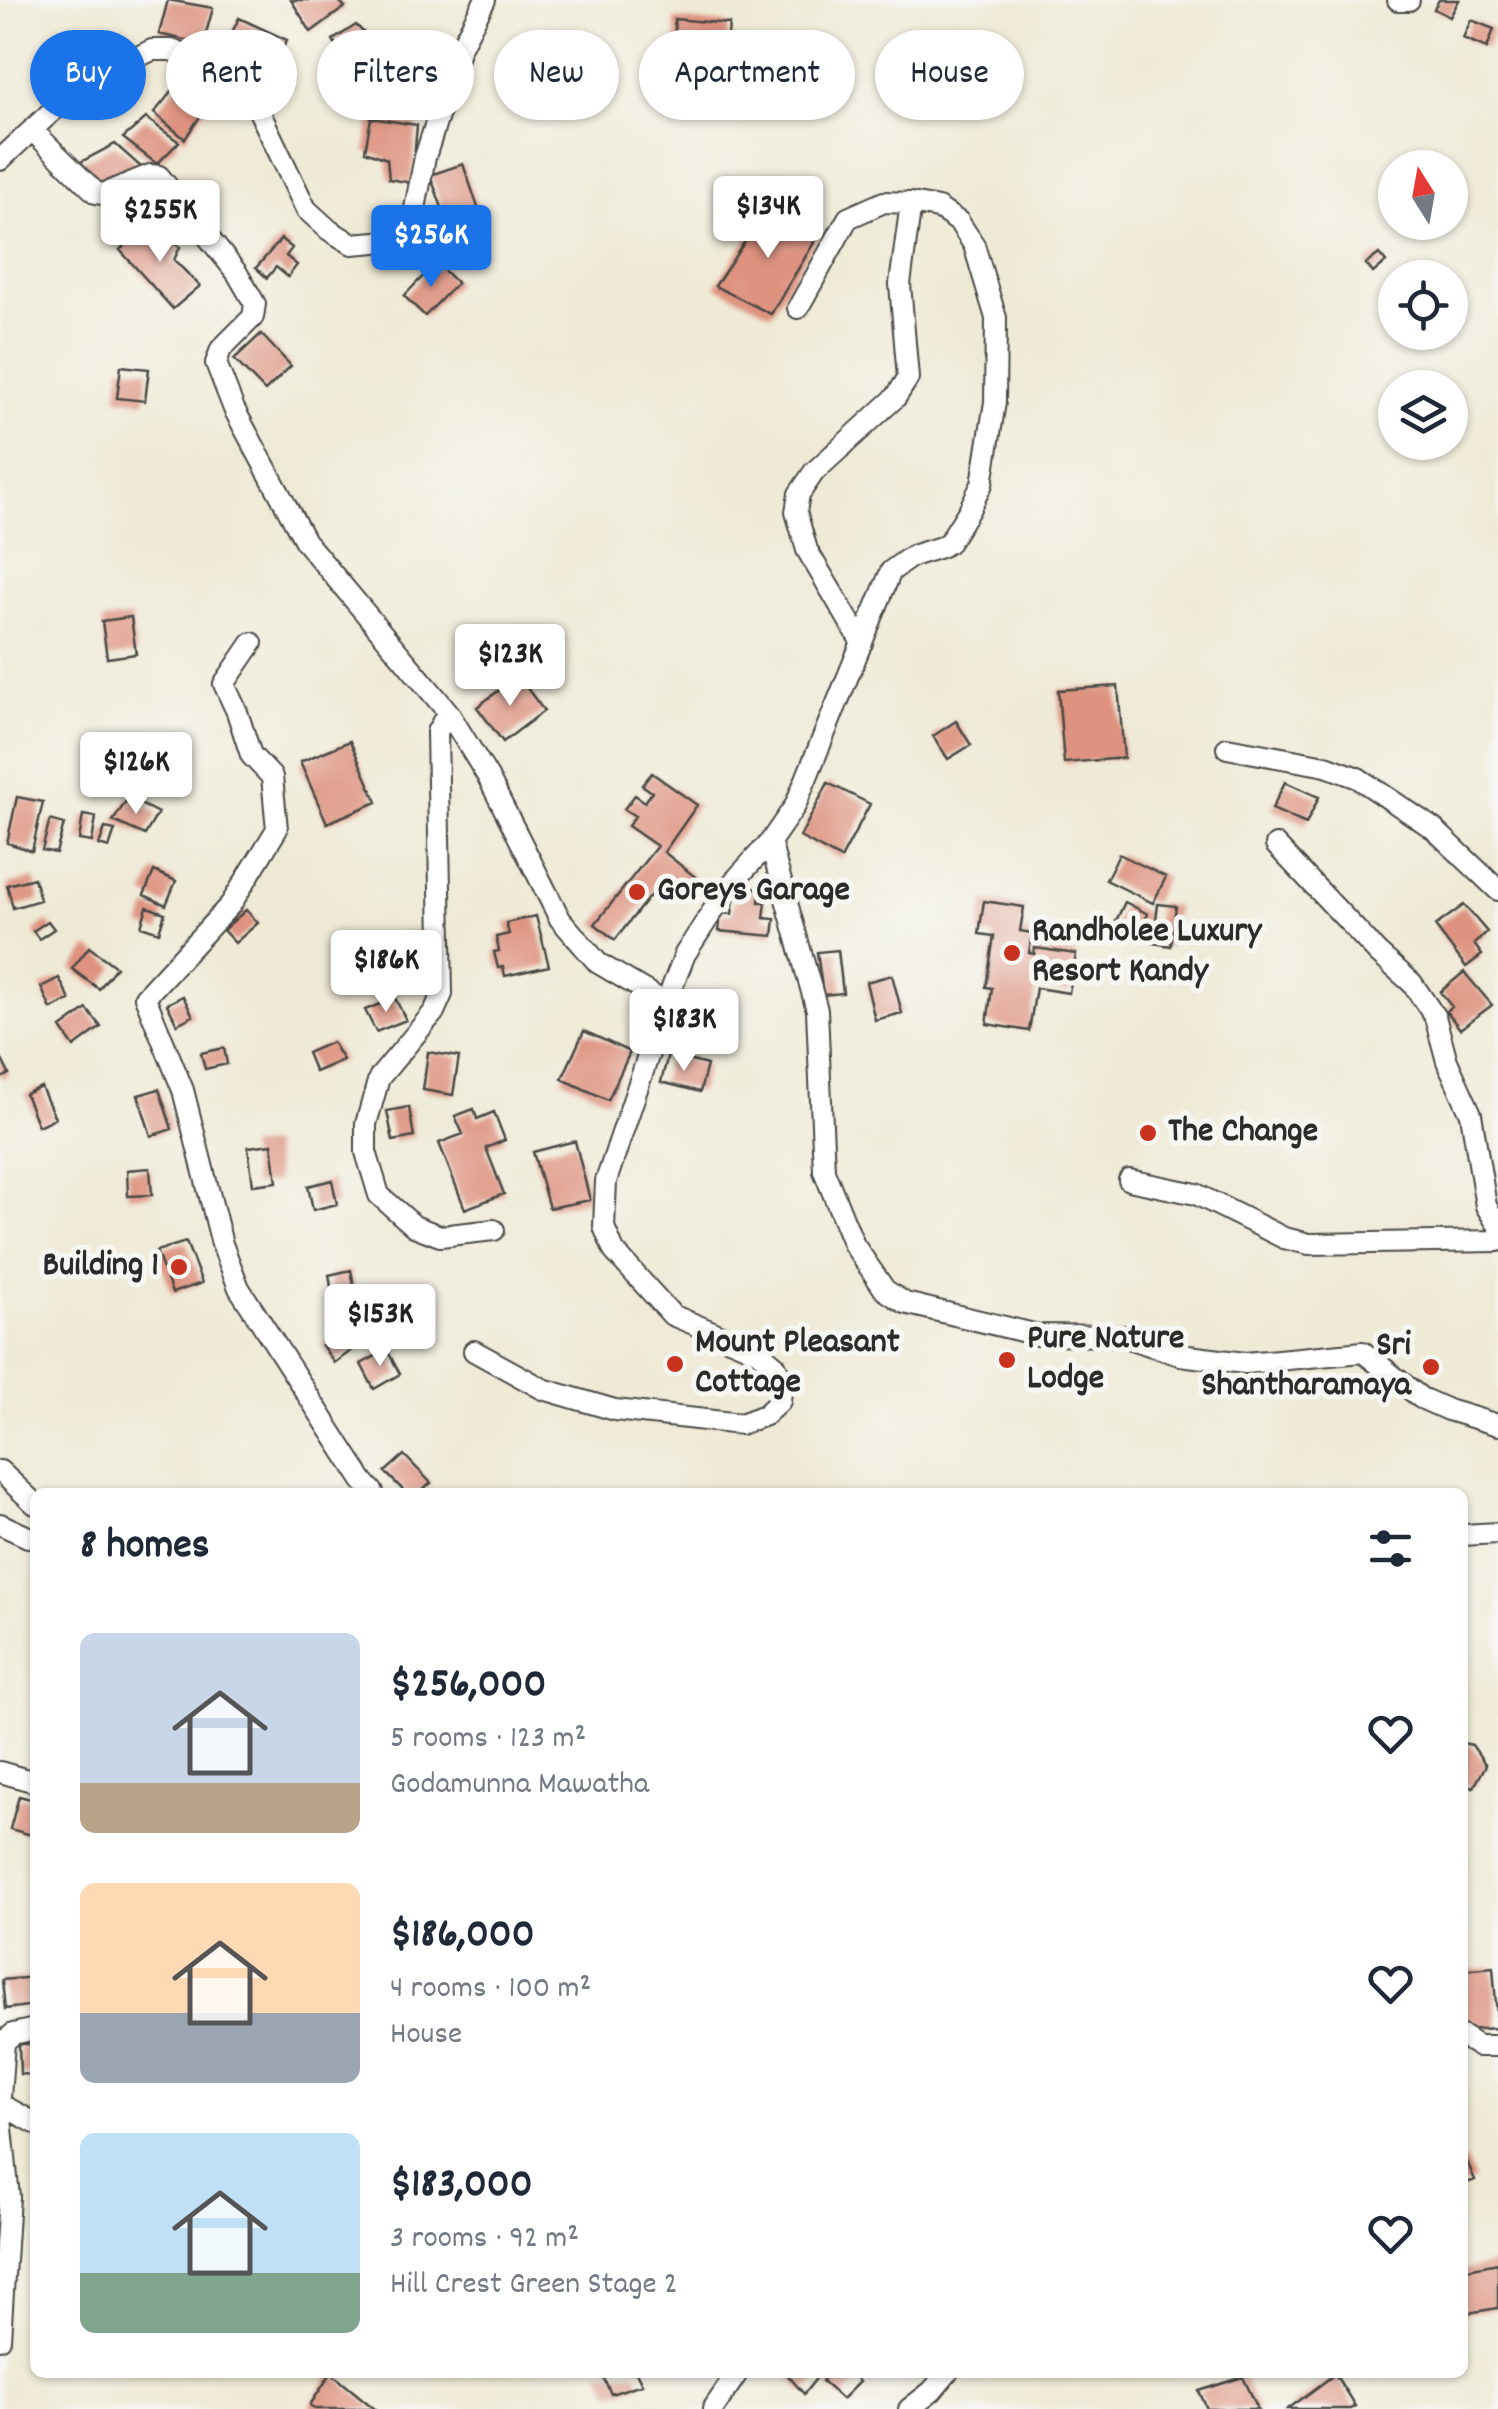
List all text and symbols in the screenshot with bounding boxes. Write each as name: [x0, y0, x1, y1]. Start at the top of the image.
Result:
chip: Buy: [30, 30, 146, 120]
chip: Rent: [166, 30, 297, 120]
chip: Filters: [317, 30, 474, 120]
chip: New: [494, 30, 619, 120]
chip: Apartment: [639, 30, 855, 120]
chip: House: [875, 30, 1024, 120]
north arrow: [1378, 150, 1468, 240]
map controls: [1378, 150, 1468, 460]
pin: $134K: [698, 176, 838, 261]
pin: $255K: [90, 180, 230, 265]
text: $134K: [735, 185, 801, 231]
text: $255K: [123, 189, 197, 235]
pin: $256K: [361, 205, 501, 290]
text: $256K: [393, 214, 469, 260]
button: locate: [1378, 260, 1468, 350]
button: layers: [1378, 370, 1468, 460]
pin: $123K: [440, 624, 580, 709]
text: $123K: [477, 633, 543, 679]
pin: $126K: [66, 732, 206, 817]
text: $126K: [102, 741, 170, 787]
place label: Goreys Garage: [657, 867, 850, 917]
marker: Goreys Garage: [626, 881, 648, 903]
place label: Randholee Luxury Resort Kandy: [1032, 908, 1263, 998]
pin: $186K: [316, 930, 456, 1015]
text: $186K: [353, 939, 419, 985]
marker: Randholee Luxury Resort Kandy: [1001, 942, 1023, 964]
pin: $183K: [614, 989, 754, 1074]
text: $183K: [651, 998, 717, 1044]
place label: The Change: [1168, 1108, 1318, 1158]
marker: The Change: [1137, 1122, 1159, 1144]
place label: Building 1: [43, 1242, 159, 1292]
marker: Building 1: [168, 1256, 190, 1278]
pin: $153K: [310, 1284, 450, 1369]
text: $153K: [346, 1293, 414, 1339]
place label: Pure Nature Lodge: [1027, 1315, 1184, 1405]
place label: Mount Pleasant Cottage: [695, 1319, 900, 1409]
place label: Sri Shantharamaya: [1201, 1322, 1413, 1412]
marker: Pure Nature Lodge: [996, 1349, 1018, 1371]
marker: Mount Pleasant Cottage: [664, 1353, 686, 1375]
marker: Sri Shantharamaya: [1420, 1356, 1442, 1378]
text: 8 homes: [80, 1518, 209, 1578]
icon: filters: [1363, 1521, 1418, 1576]
text: $256,000: [390, 1657, 546, 1717]
icon: home: [160, 1673, 280, 1793]
icon: heart: [1363, 1706, 1418, 1761]
text: 5 rooms · 123 m²: [390, 1717, 586, 1763]
text: Godamunna Mawatha: [390, 1763, 649, 1809]
text: $186,000: [390, 1907, 535, 1967]
icon: home: [160, 1923, 280, 2043]
icon: heart: [1363, 1956, 1418, 2011]
text: 4 rooms · 100 m²: [390, 1967, 591, 2013]
text: House: [390, 2013, 462, 2059]
text: $183,000: [390, 2157, 533, 2217]
icon: home: [160, 2173, 280, 2293]
icon: heart: [1363, 2206, 1418, 2261]
text: 3 rooms · 92 m²: [390, 2217, 579, 2263]
text: Hill Crest Green Stage 2: [390, 2263, 678, 2309]

